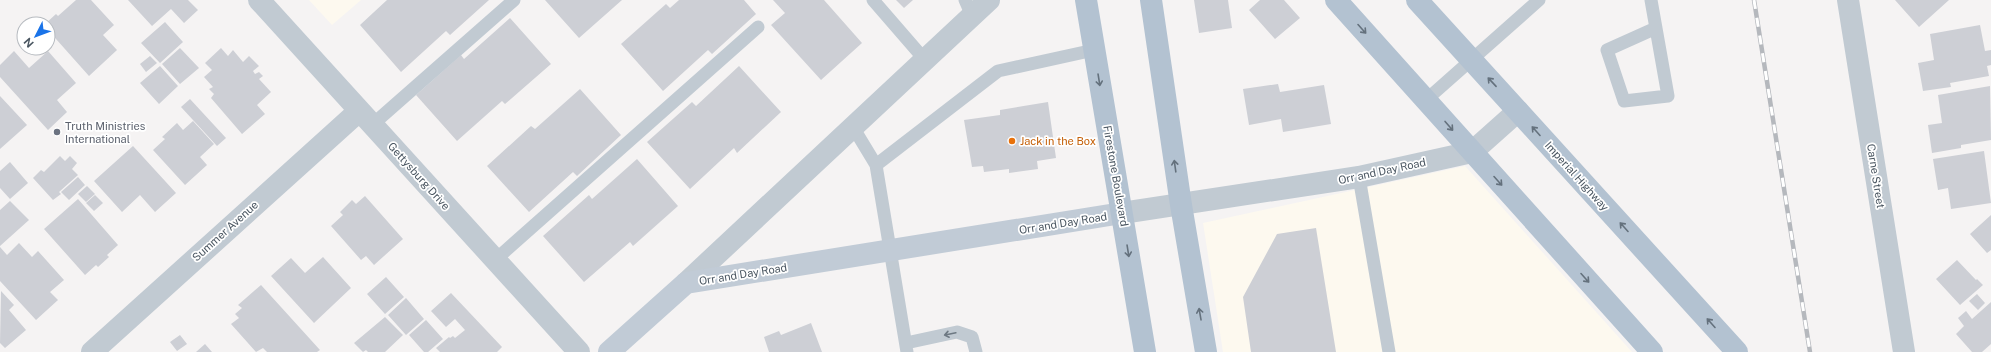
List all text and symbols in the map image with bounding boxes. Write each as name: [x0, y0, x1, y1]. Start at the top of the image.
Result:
north arrow: [16, 16, 56, 56]
one-way arrow: [1357, 24, 1367, 34]
text: N: [21, 35, 36, 50]
one-way arrow: [1095, 73, 1103, 86]
one-way arrow: [1487, 77, 1496, 87]
place label: Truth Ministries International: [65, 120, 146, 145]
one-way arrow: [1444, 121, 1454, 131]
street label: Firestone Boulevard: [1101, 125, 1131, 227]
one-way arrow: [1532, 125, 1541, 136]
marker: Truth Ministries International: [52, 127, 62, 137]
place label: Jack in the Box: [1020, 135, 1096, 147]
marker: Jack in the Box: [1007, 136, 1017, 146]
street label: Imperial Highway: [1543, 139, 1611, 213]
street label: Gettysburg Drive: [386, 140, 452, 212]
street label: Carne Street: [1865, 143, 1887, 209]
street label: Orr and Day Road: [1337, 156, 1427, 186]
one-way arrow: [1171, 160, 1179, 173]
one-way arrow: [1493, 176, 1502, 186]
street label: Summer Avenue: [190, 198, 260, 264]
street label: Orr and Day Road: [1018, 210, 1108, 236]
one-way arrow: [1619, 222, 1628, 232]
one-way arrow: [1125, 245, 1133, 258]
street label: Orr and Day Road: [698, 261, 788, 287]
one-way arrow: [1581, 273, 1590, 283]
one-way arrow: [1195, 307, 1203, 320]
one-way arrow: [1706, 318, 1716, 328]
one-way arrow: [944, 330, 957, 338]

